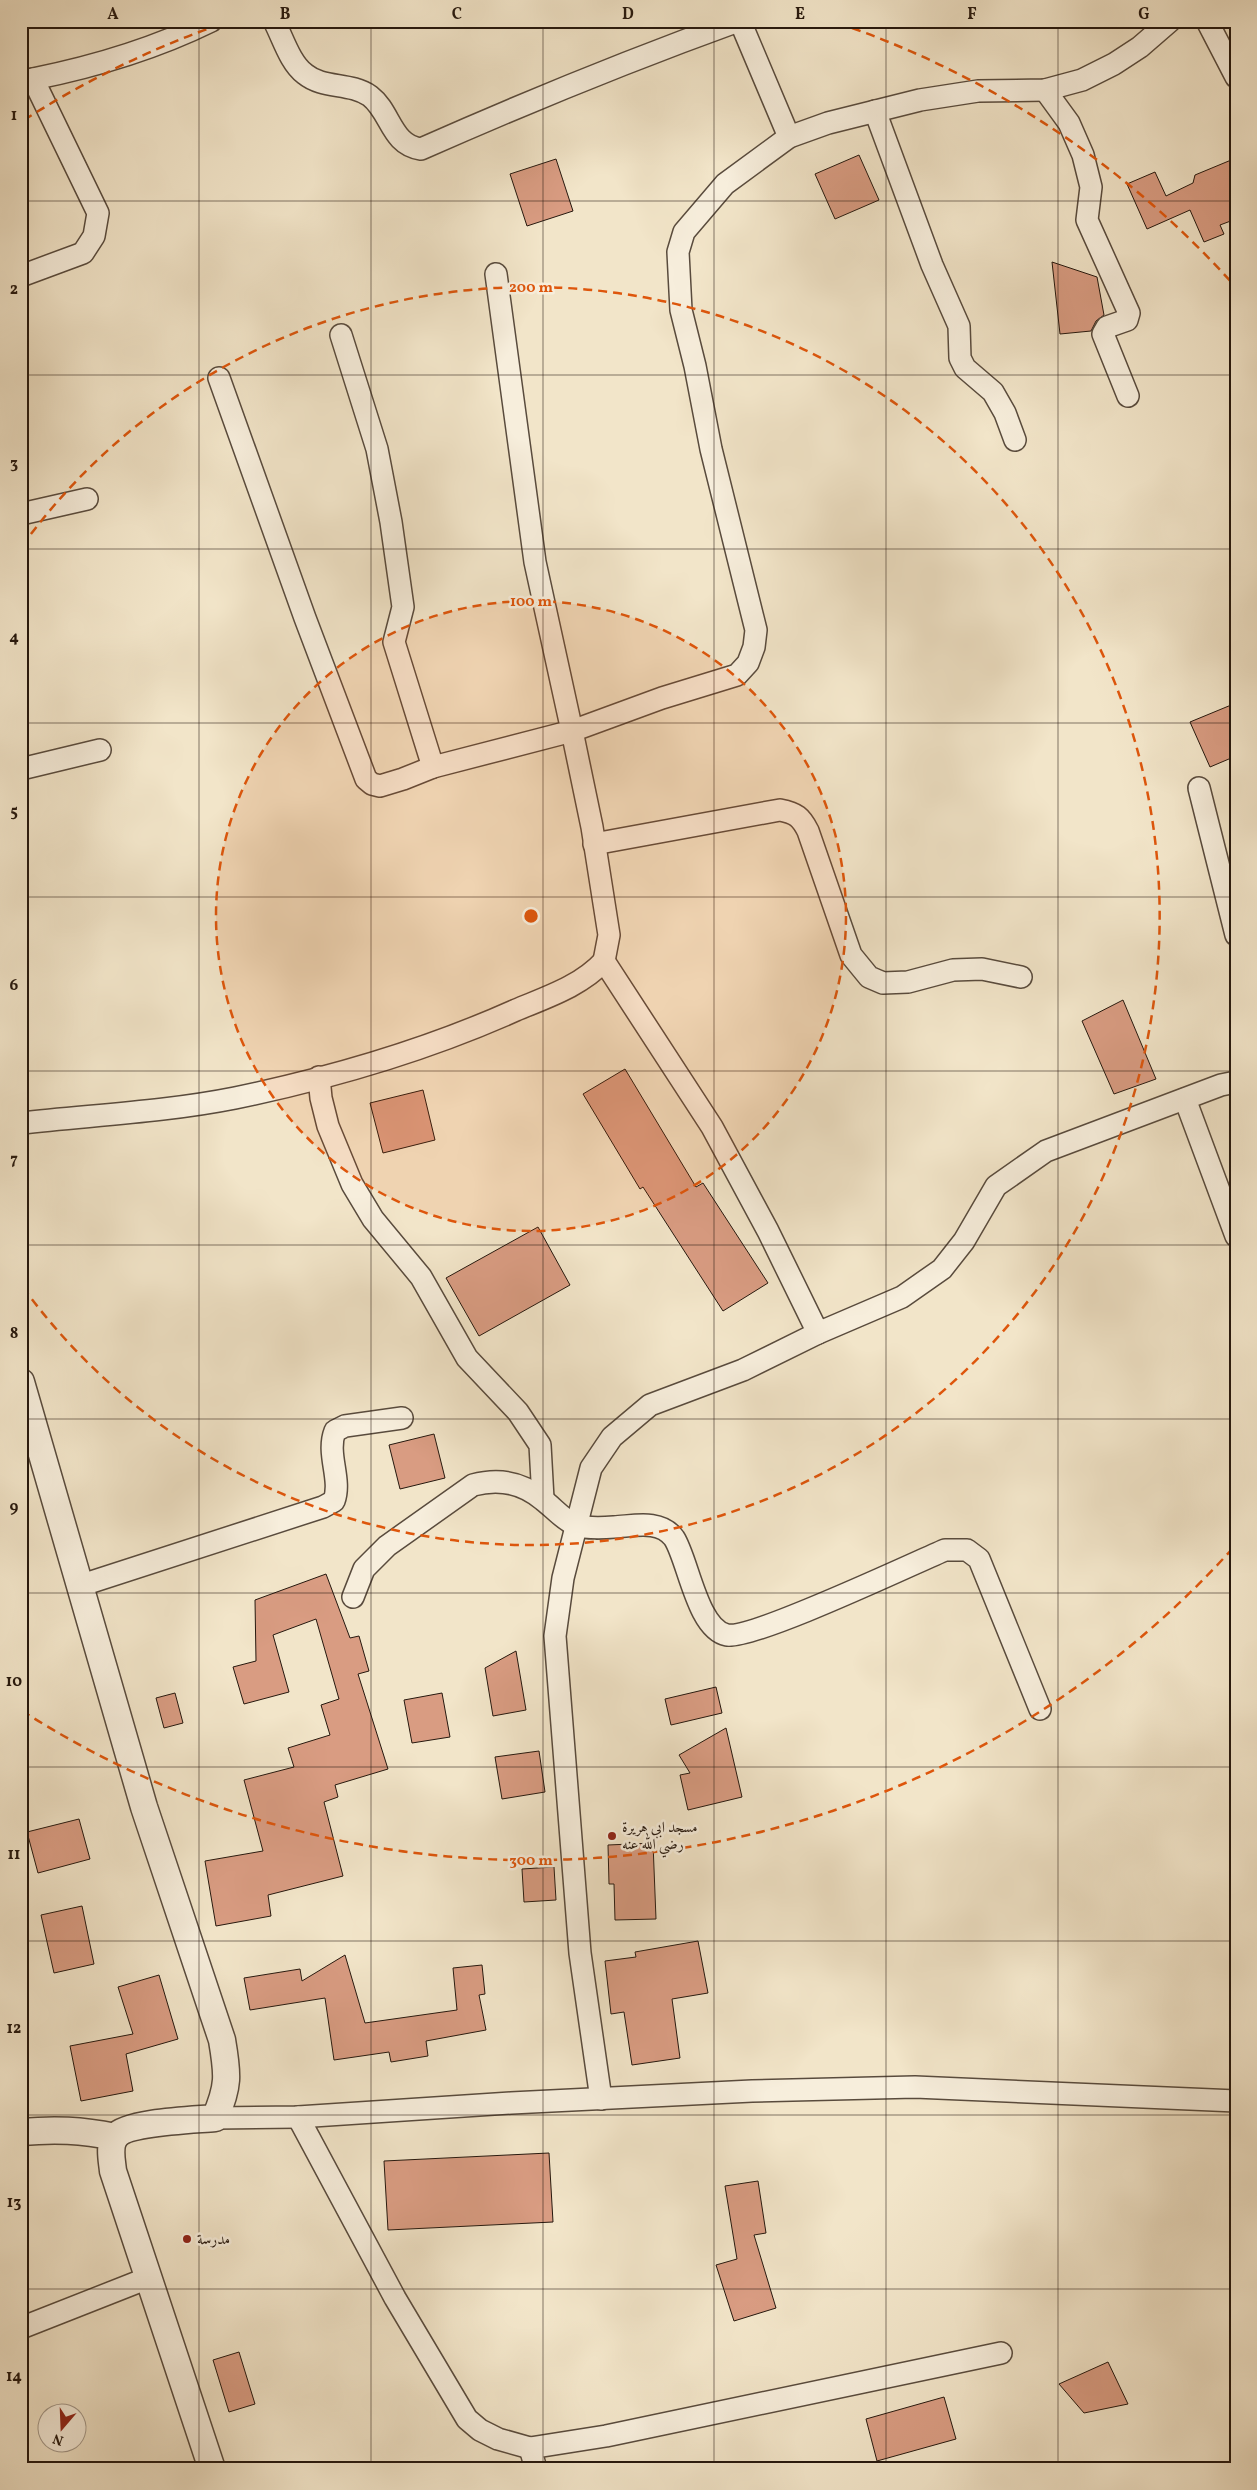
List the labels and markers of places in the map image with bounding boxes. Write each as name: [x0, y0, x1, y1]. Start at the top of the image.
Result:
centre of rings: [522, 907, 540, 925]
place label: مسجد ابي هريرة رضي الله عنه: [622, 1818, 698, 1858]
marker: مسجد ابي هريرة رضي الله عنه: [606, 1830, 618, 1842]
place label: مدرسة: [197, 2230, 230, 2251]
marker: مدرسة: [181, 2233, 193, 2245]

